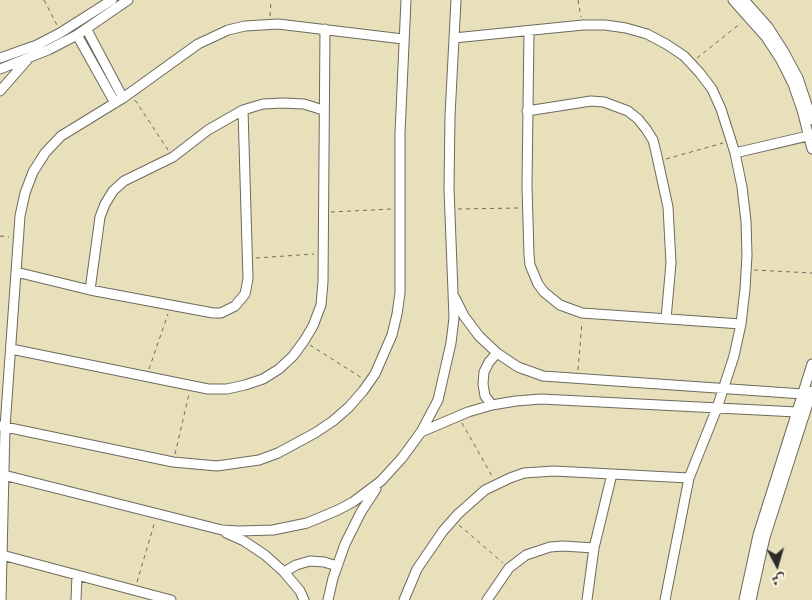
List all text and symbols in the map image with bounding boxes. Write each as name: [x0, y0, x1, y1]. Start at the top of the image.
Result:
north arrow: [752, 540, 802, 590]
text: ش: [771, 570, 786, 590]

